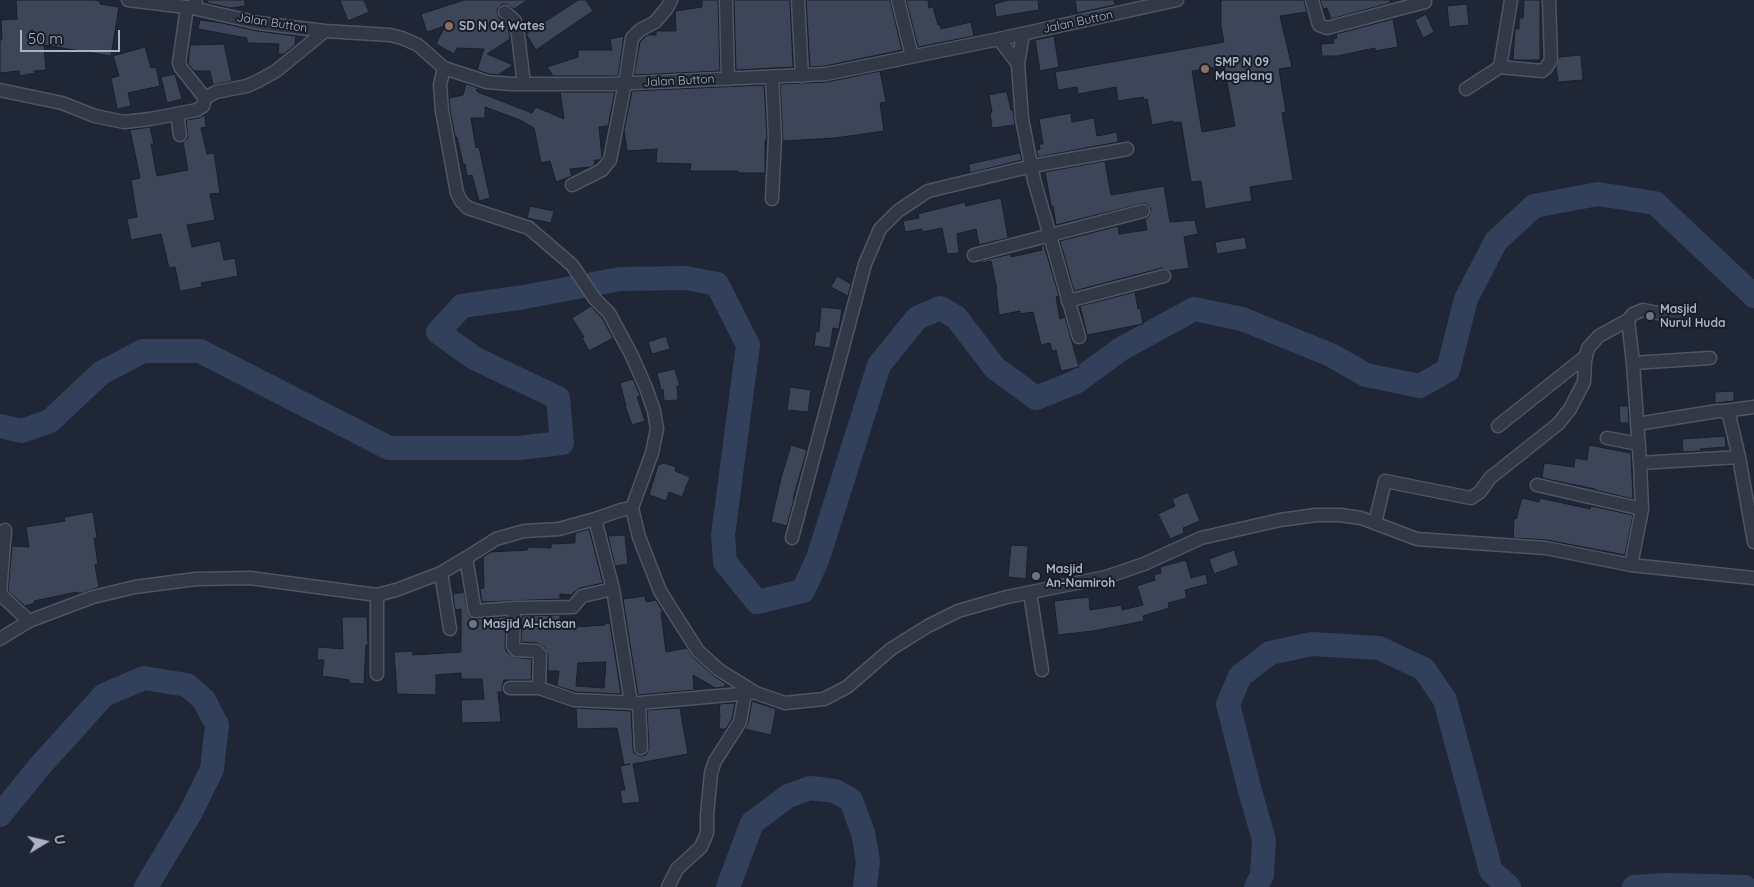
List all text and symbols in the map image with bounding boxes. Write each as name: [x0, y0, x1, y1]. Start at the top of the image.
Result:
street label: Jalan Button: [1042, 8, 1114, 36]
street label: Jalan Button: [236, 10, 308, 36]
place label: SD N 04 Wates: [459, 19, 545, 33]
scale bar: [22, 20, 122, 52]
marker: SD N 04 Wates: [443, 20, 455, 32]
text: 50 m: [28, 29, 63, 48]
place label: SMP N 09 Magelang: [1215, 55, 1272, 83]
marker: SMP N 09 Magelang: [1199, 63, 1211, 75]
street label: Jalan Button: [643, 72, 715, 90]
place label: Masjid Nurul Huda: [1660, 302, 1725, 330]
marker: Masjid Nurul Huda: [1644, 310, 1656, 322]
place label: Masjid An-Namiroh: [1046, 562, 1115, 590]
marker: Masjid An-Namiroh: [1030, 570, 1042, 582]
place label: Masjid Al-Ichsan: [483, 617, 576, 631]
marker: Masjid Al-Ichsan: [467, 618, 479, 630]
north arrow: [20, 817, 70, 867]
text: U: [50, 833, 69, 846]

